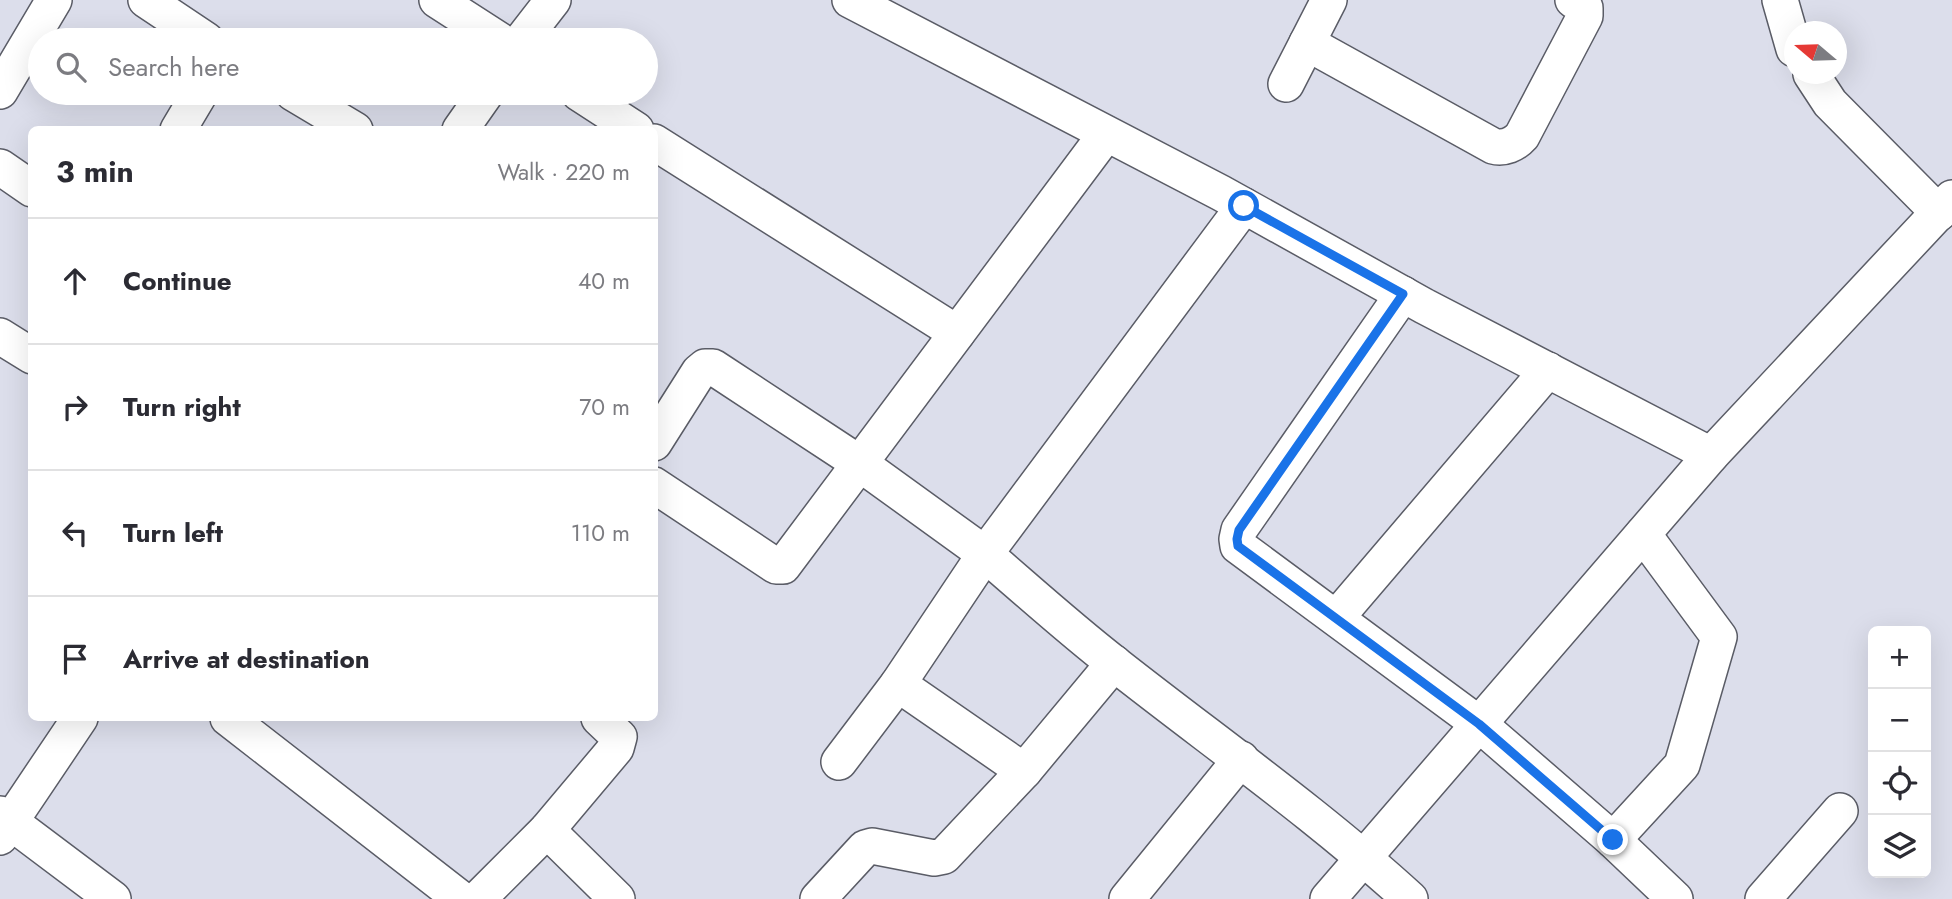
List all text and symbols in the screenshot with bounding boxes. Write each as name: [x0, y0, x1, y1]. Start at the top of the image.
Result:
north arrow: [1784, 21, 1847, 84]
search box: [28, 28, 658, 105]
icon: search: [52, 48, 90, 86]
text: Search here: [108, 48, 240, 86]
text: 3 min: [56, 150, 134, 193]
text: Walk · 220 m: [498, 155, 630, 189]
route start: [1228, 190, 1259, 221]
icon: ahead: [56, 262, 94, 300]
text: Continue: [123, 262, 232, 300]
text: 40 m: [578, 264, 630, 298]
icon: right: [56, 388, 94, 426]
text: Turn right: [123, 388, 241, 426]
text: 70 m: [579, 390, 630, 424]
icon: left: [56, 514, 94, 552]
text: Turn left: [123, 514, 223, 552]
text: 110 m: [571, 516, 630, 550]
map controls: [1868, 626, 1931, 878]
button: +: [1868, 626, 1931, 689]
icon: arrive: [56, 640, 94, 678]
text: Arrive at destination: [123, 640, 370, 678]
button: −: [1868, 689, 1931, 752]
button: locate: [1868, 752, 1931, 815]
button: layers: [1868, 815, 1931, 878]
route end: [1597, 824, 1628, 855]

